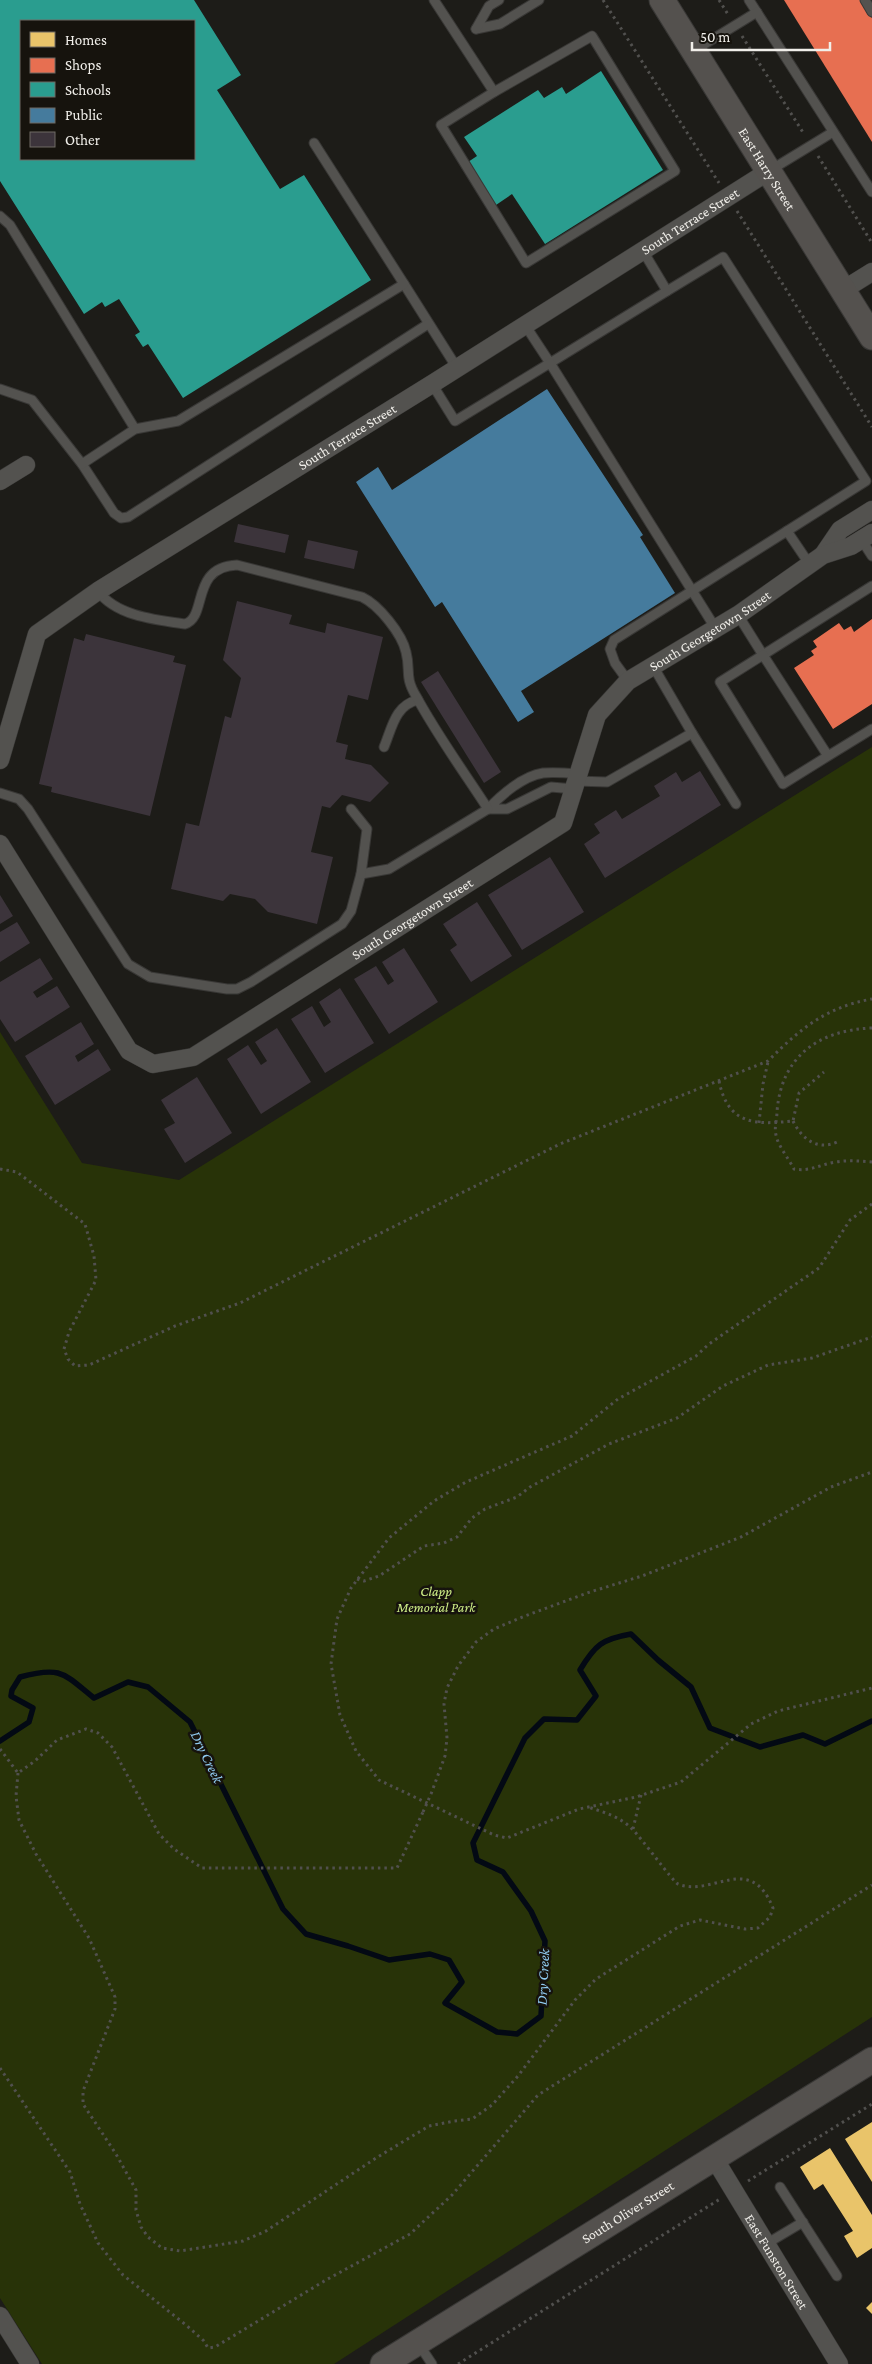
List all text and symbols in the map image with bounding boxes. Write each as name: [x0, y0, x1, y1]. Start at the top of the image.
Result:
legend: [20, 20, 195, 160]
scale bar: [692, 20, 830, 52]
text: 50 m: [700, 29, 730, 45]
text: Homes: [65, 32, 107, 48]
text: Shops: [65, 57, 101, 74]
text: Schools: [65, 82, 111, 98]
text: Public: [65, 107, 103, 123]
street label: East Harry Street: [735, 125, 799, 214]
text: Other: [65, 132, 101, 148]
street label: South Terrace Street: [638, 184, 742, 258]
street label: South Terrace Street: [295, 400, 399, 473]
street label: South Georgetown Street: [646, 586, 774, 674]
street label: South Georgetown Street: [349, 874, 476, 963]
park label: Clapp Memorial Park: [396, 1583, 476, 1615]
water label: Dry Creek: [187, 1728, 227, 1788]
water label: Dry Creek: [534, 1947, 554, 2006]
street label: South Oliver Street: [579, 2177, 677, 2247]
street label: East Funston Street: [742, 2211, 812, 2312]

